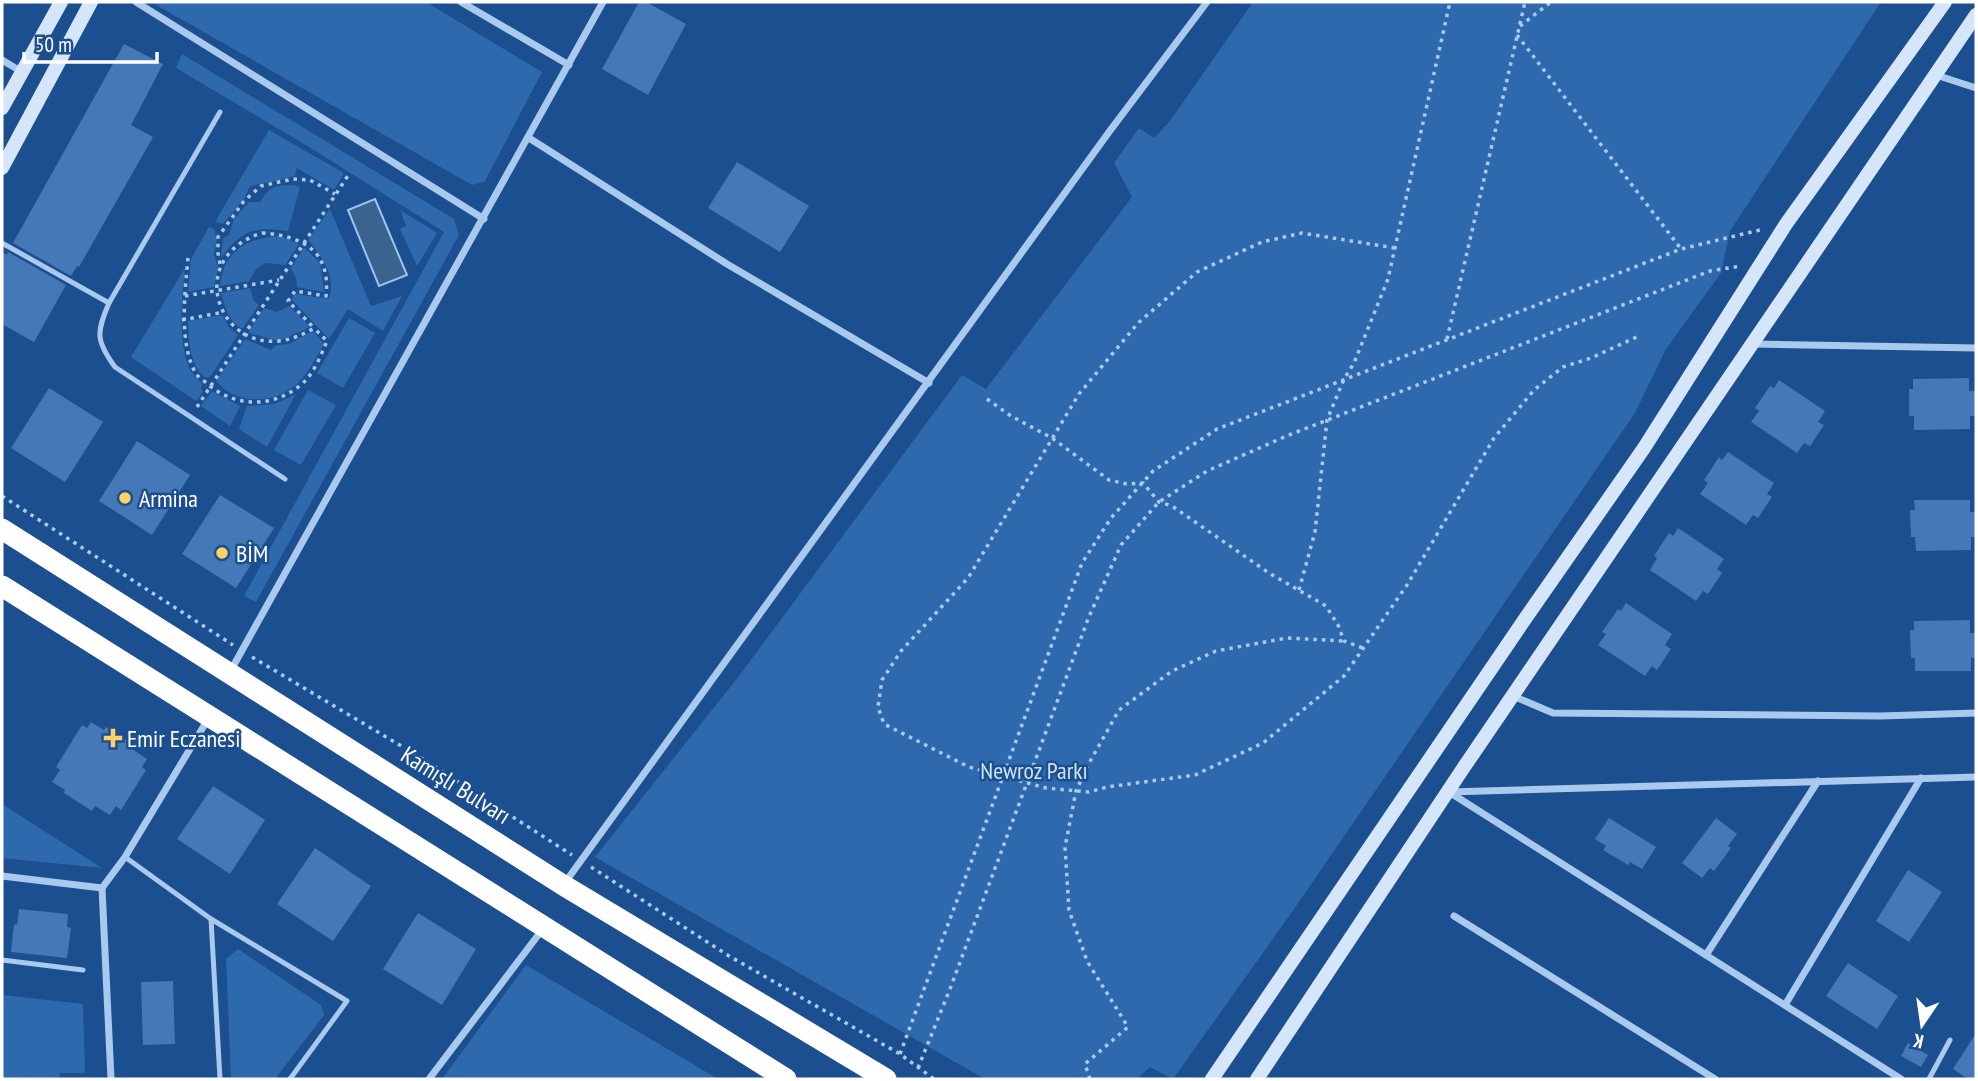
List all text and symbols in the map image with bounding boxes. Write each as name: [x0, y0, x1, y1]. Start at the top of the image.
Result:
scale bar: [24, 21, 158, 65]
text: 50 m: [35, 31, 72, 58]
place label: Armina: [139, 483, 198, 514]
marker: Armina: [117, 490, 133, 506]
place label: BİM: [236, 538, 268, 569]
marker: BİM: [214, 545, 230, 561]
place label: Emir Eczanesi: [127, 723, 240, 754]
marker: Emir Eczanesi: [105, 730, 121, 746]
street label: Kamışlı Bulvarı: [395, 739, 517, 831]
park label: Newroz Parkı: [980, 755, 1088, 786]
north arrow: [1887, 990, 1957, 1060]
text: K: [1911, 1029, 1926, 1054]

